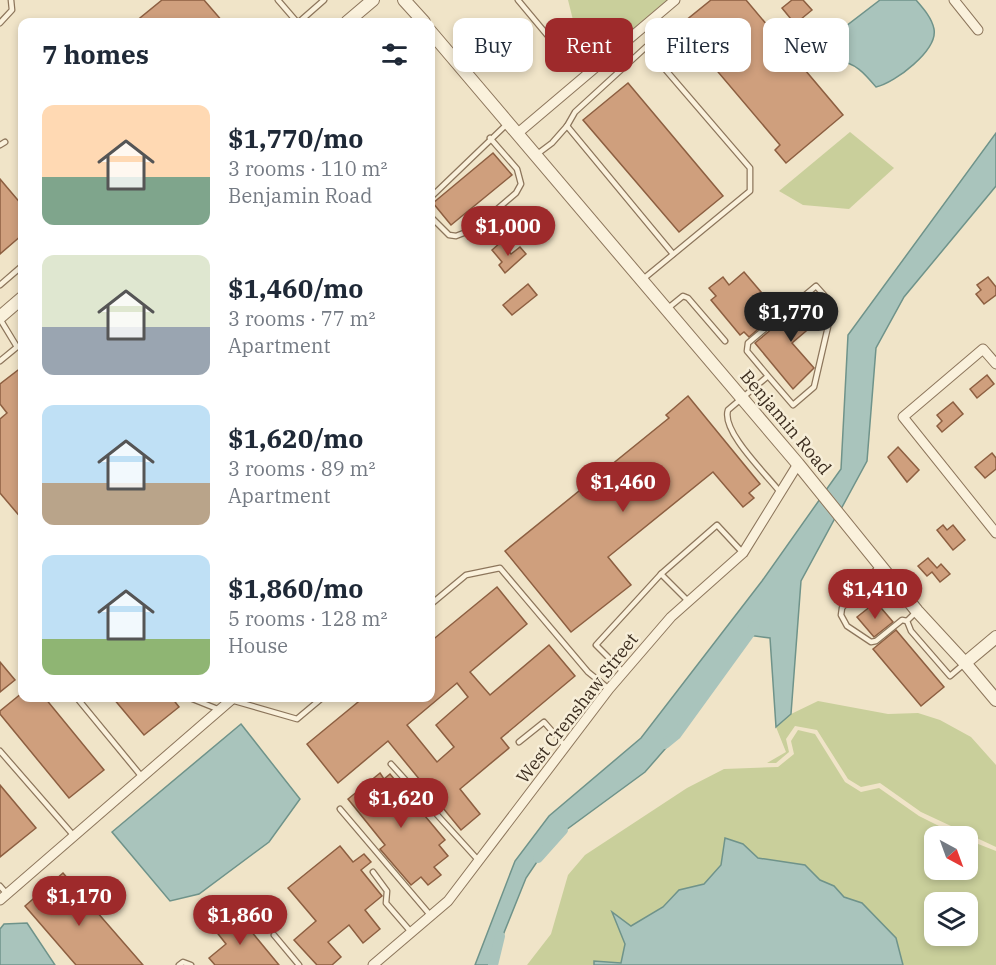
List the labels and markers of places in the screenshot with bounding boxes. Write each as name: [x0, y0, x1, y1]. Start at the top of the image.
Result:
pin: $1,000: [459, 206, 557, 257]
pin: $1,770: [742, 292, 840, 343]
pin: $1,460: [574, 462, 672, 513]
pin: $1,410: [826, 569, 924, 620]
pin: $1,620: [352, 778, 450, 829]
pin: $1,170: [30, 876, 128, 927]
pin: $1,860: [191, 895, 289, 946]

